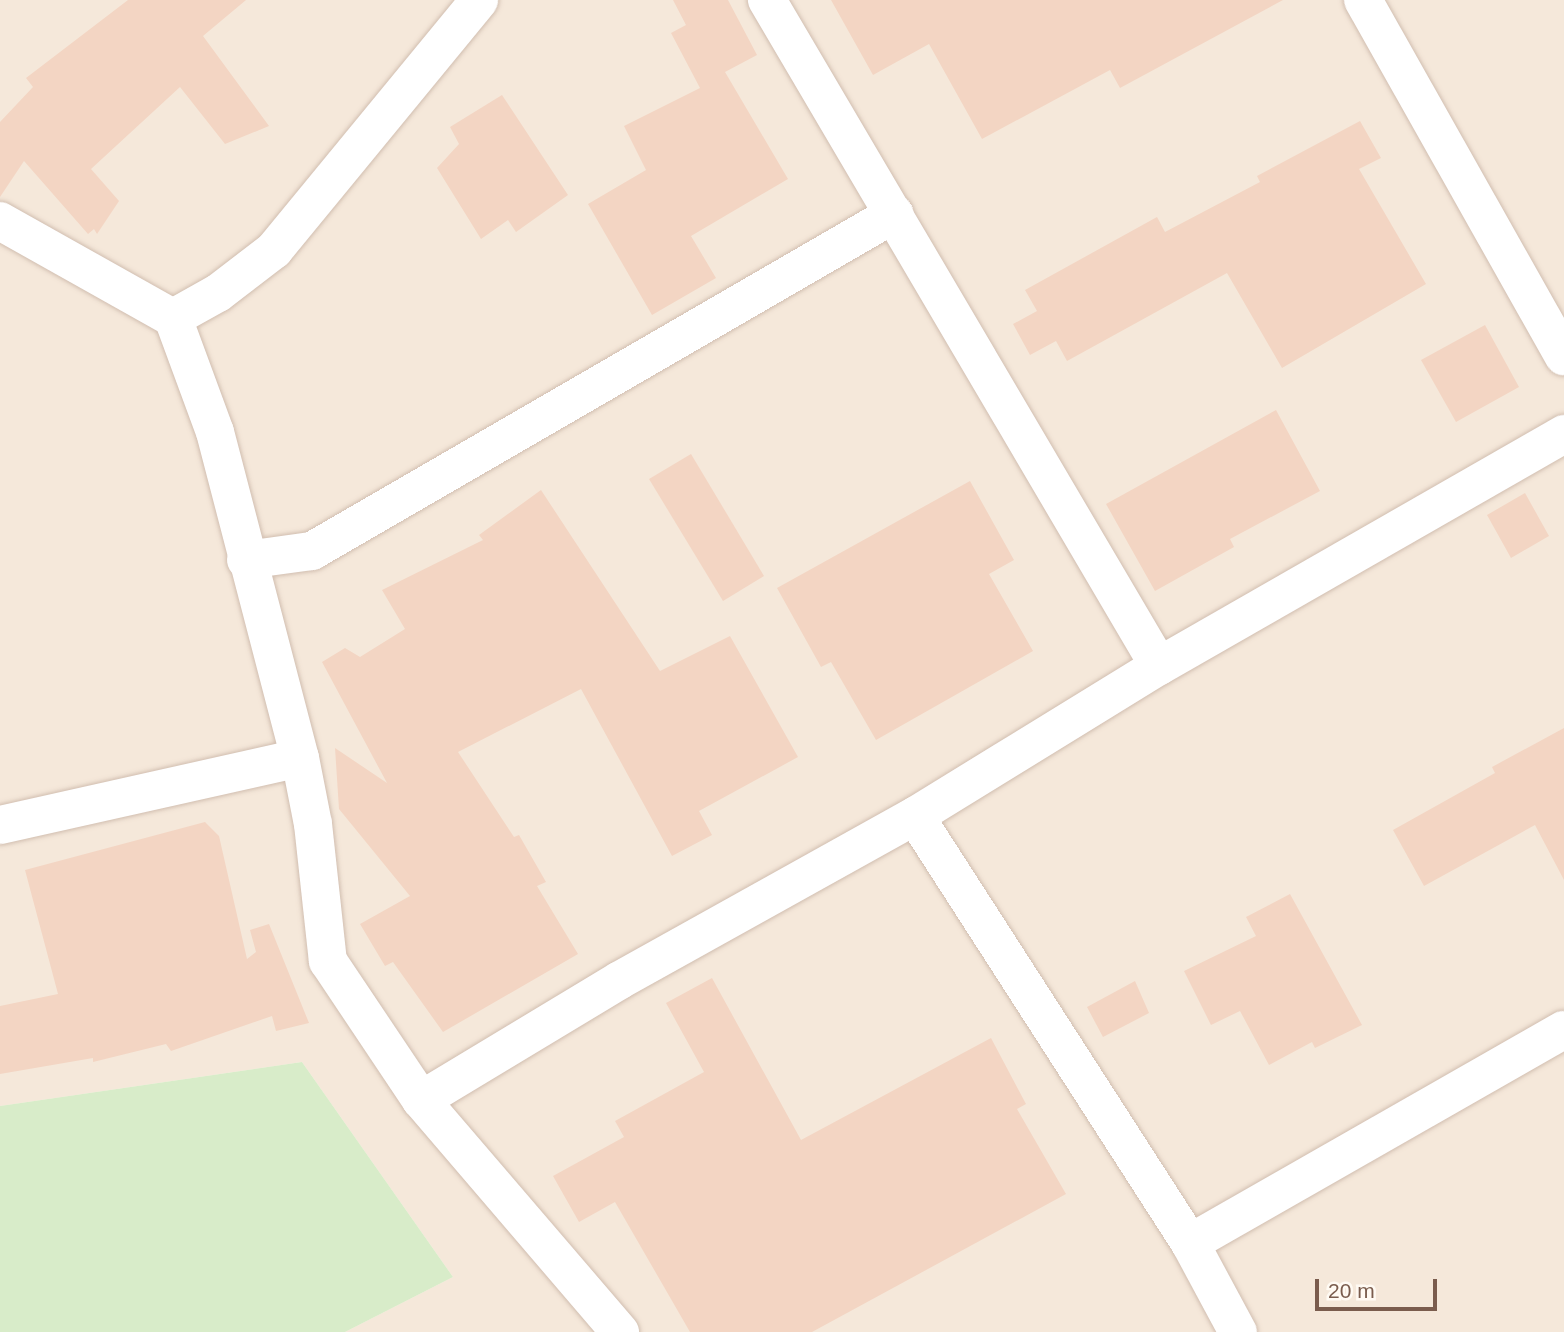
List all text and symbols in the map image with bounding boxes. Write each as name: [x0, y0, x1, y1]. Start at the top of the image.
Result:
scale bar: [1319, 1266, 1442, 1310]
text: 20 m: [1328, 1279, 1375, 1302]

